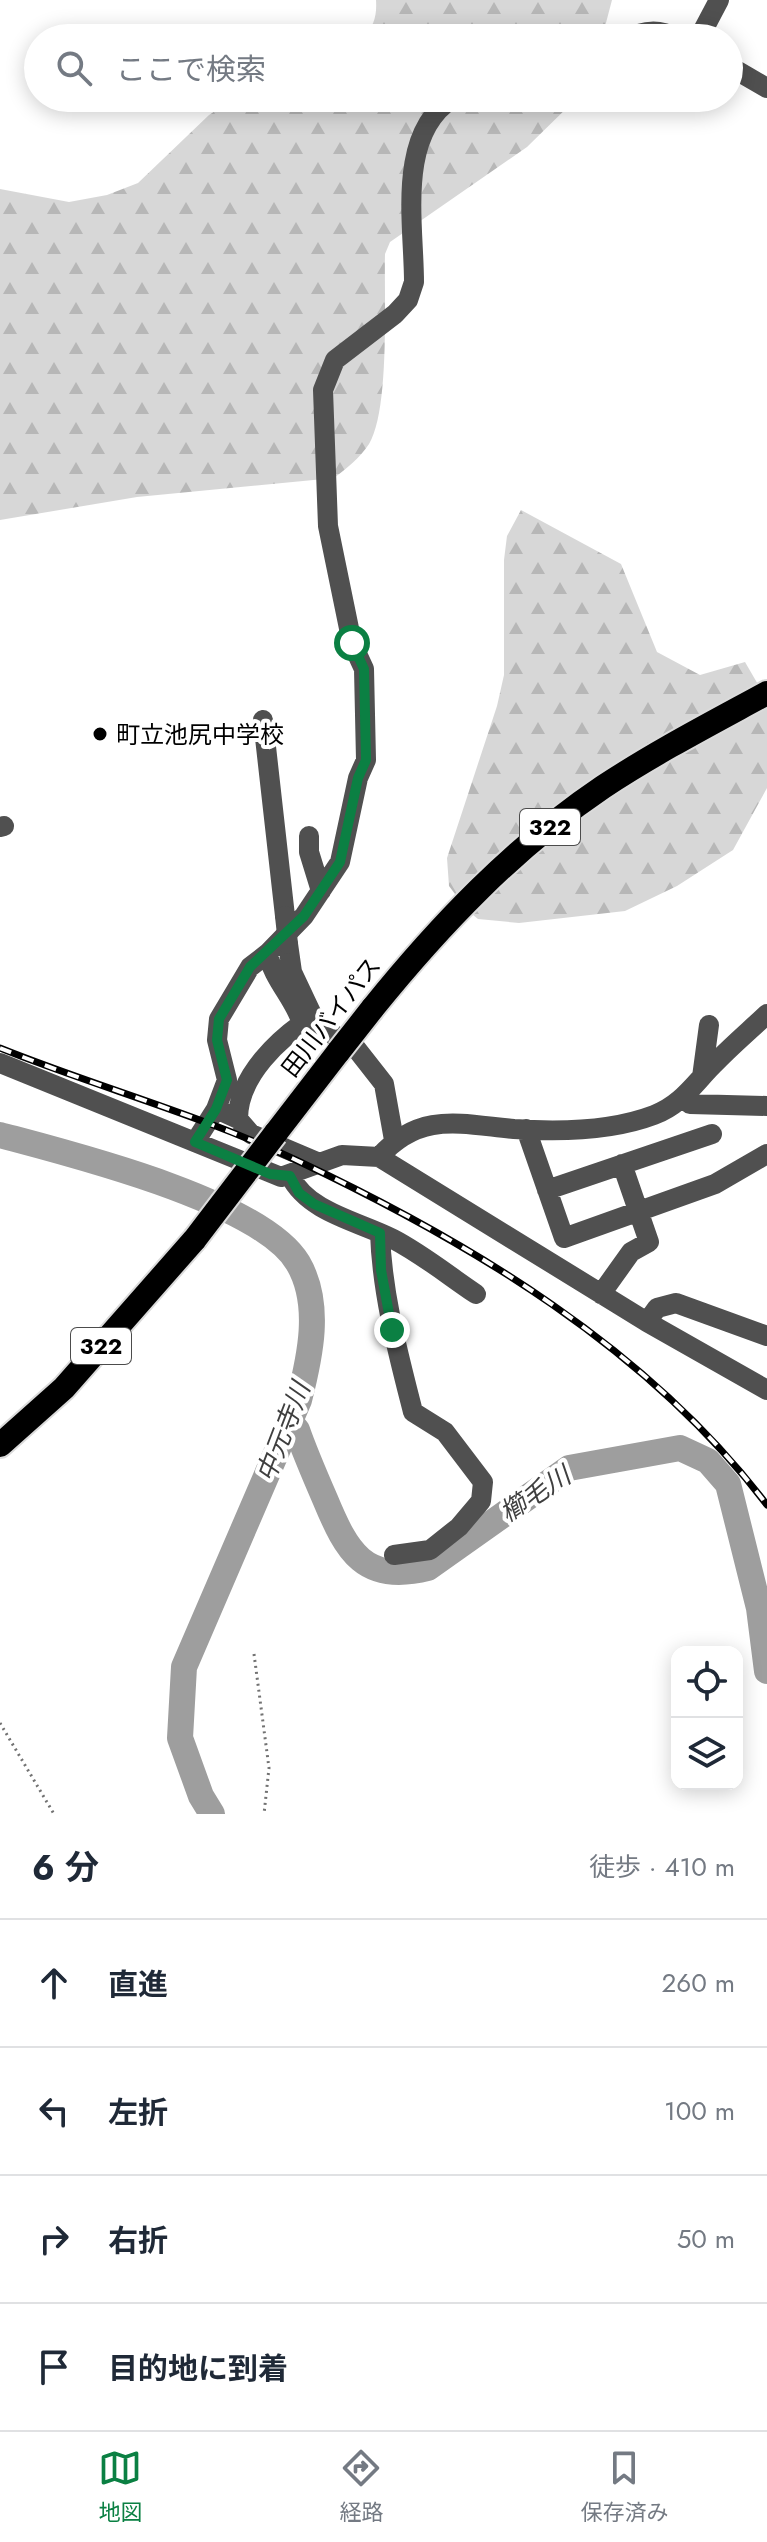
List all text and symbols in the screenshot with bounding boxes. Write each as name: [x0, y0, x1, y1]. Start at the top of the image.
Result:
search box: [24, 24, 743, 112]
icon: search: [52, 46, 96, 90]
text: ここで検索: [116, 48, 266, 91]
route start: [334, 625, 370, 661]
place label: 町立池尻中学校: [116, 717, 284, 752]
marker: 町立池尻中学校: [91, 725, 109, 743]
road number: 322: [520, 809, 580, 845]
street label: 田川バイパス: [273, 950, 389, 1084]
route end: [374, 1312, 410, 1348]
road number: 322: [71, 1328, 131, 1364]
water label: 中元寺川: [247, 1374, 320, 1487]
water label: 櫛毛川: [492, 1455, 581, 1531]
map controls: [671, 1646, 743, 1790]
button: locate: [671, 1646, 743, 1718]
button: layers: [671, 1718, 743, 1790]
text: 6 分: [32, 1843, 99, 1892]
text: 徒歩 · 410 m: [589, 1848, 735, 1886]
icon: ahead: [32, 1961, 76, 2005]
text: 直進: [108, 1963, 168, 2006]
text: 260 m: [662, 1964, 735, 2002]
icon: left: [32, 2089, 76, 2133]
text: 左折: [108, 2091, 168, 2134]
text: 100 m: [664, 2092, 735, 2130]
icon: right: [32, 2217, 76, 2261]
text: 右折: [108, 2219, 168, 2262]
text: 50 m: [677, 2220, 735, 2258]
icon: arrive: [32, 2345, 76, 2389]
text: 目的地に到着: [108, 2347, 288, 2390]
tab: 地図: [98, 2446, 143, 2528]
tab: 経路: [339, 2446, 384, 2528]
tab: 保存済み: [580, 2446, 669, 2528]

